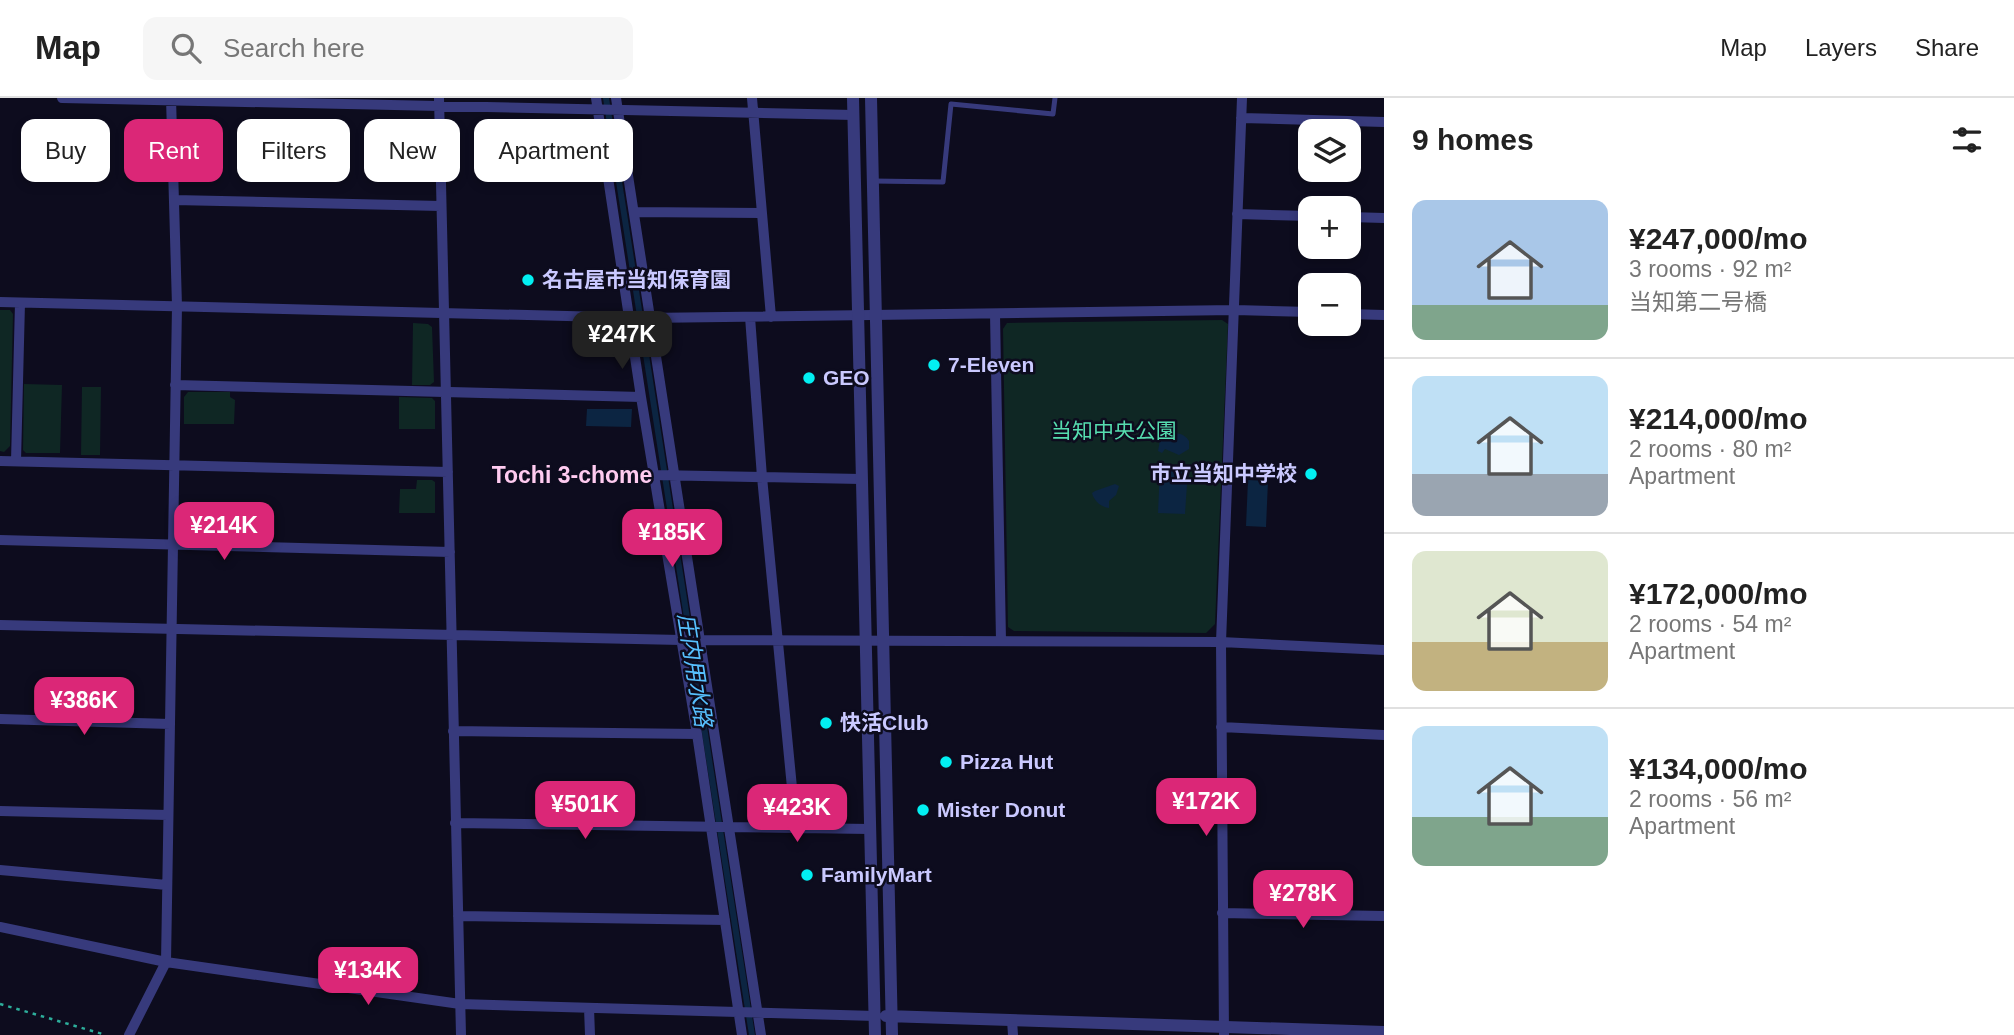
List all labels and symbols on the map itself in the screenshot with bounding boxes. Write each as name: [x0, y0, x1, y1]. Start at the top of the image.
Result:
place label: 名古屋市当知保育園: [542, 268, 731, 291]
marker: 名古屋市当知保育園: [520, 272, 536, 288]
pin: ¥247K: [573, 312, 671, 371]
place label: 7-Eleven: [948, 353, 1034, 376]
marker: 7-Eleven: [926, 357, 942, 373]
place label: GEO: [823, 366, 870, 389]
marker: GEO: [801, 370, 817, 386]
park label: 当知中央公園: [1051, 419, 1177, 442]
district label: Tochi 3-chome: [492, 462, 652, 488]
place label: 市立当知中学校: [1150, 462, 1297, 485]
marker: 市立当知中学校: [1303, 466, 1319, 482]
pin: ¥214K: [175, 503, 273, 562]
pin: ¥185K: [623, 510, 721, 569]
water label: 庄内用水路: [673, 611, 717, 731]
pin: ¥386K: [35, 678, 133, 737]
place label: 快活Club: [840, 711, 929, 734]
marker: 快活Club: [818, 715, 834, 731]
place label: Pizza Hut: [960, 750, 1053, 773]
marker: Pizza Hut: [938, 754, 954, 770]
pin: ¥172K: [1157, 778, 1255, 838]
pin: ¥501K: [536, 782, 634, 841]
pin: ¥423K: [748, 784, 846, 844]
place label: Mister Donut: [937, 798, 1065, 821]
marker: Mister Donut: [915, 802, 931, 818]
place label: FamilyMart: [821, 863, 932, 886]
marker: FamilyMart: [799, 867, 815, 883]
pin: ¥278K: [1254, 870, 1352, 930]
pin: ¥134K: [319, 948, 417, 1007]

